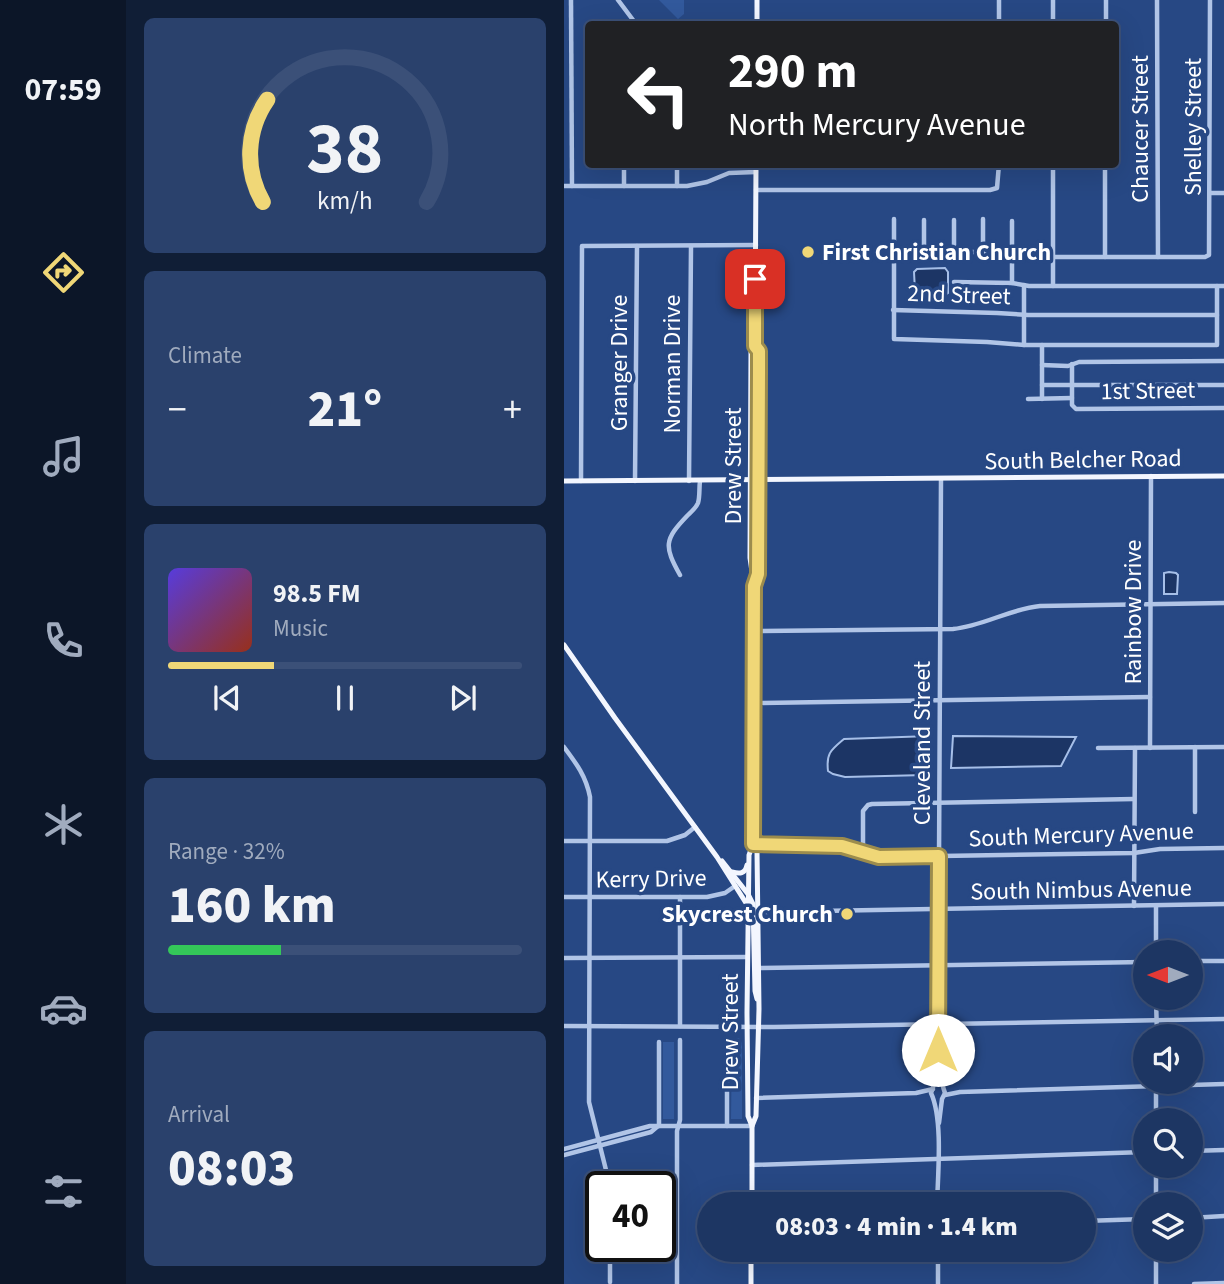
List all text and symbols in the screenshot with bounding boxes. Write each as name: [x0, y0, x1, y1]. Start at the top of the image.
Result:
text: 290 m: [728, 37, 857, 107]
icon: left: [613, 49, 704, 140]
street label: Chaucer Street: [1123, 55, 1158, 203]
street label: Shelley Street: [1176, 58, 1211, 196]
text: 07:59: [24, 67, 102, 113]
text: 38: [307, 97, 383, 201]
text: North Mercury Avenue: [728, 102, 1026, 148]
text: km/h: [317, 182, 373, 218]
place label: First Christian Church: [822, 235, 1051, 270]
marker: First Christian Church: [800, 244, 816, 260]
icon: directions: [39, 248, 88, 297]
pin: [725, 249, 785, 309]
icon: arrive: [736, 260, 774, 298]
street label: 2nd Street: [907, 276, 1011, 314]
street label: Granger Drive: [602, 295, 637, 431]
street label: Norman Drive: [655, 295, 690, 433]
text: Climate: [168, 339, 242, 372]
text: 21°: [308, 373, 382, 447]
street label: 1st Street: [1100, 373, 1196, 409]
text: −: [168, 383, 187, 437]
text: +: [503, 383, 522, 437]
street label: Drew Street: [716, 407, 751, 525]
icon: music: [39, 432, 88, 481]
street label: South Belcher Road: [984, 441, 1182, 479]
street label: Rainbow Drive: [1116, 540, 1151, 684]
text: 98.5 FM: [273, 575, 361, 612]
text: Music: [273, 612, 328, 645]
icon: phone: [39, 616, 88, 665]
street label: Cleveland Street: [905, 661, 940, 825]
icon: previous: [208, 679, 246, 717]
icon: pause: [326, 679, 364, 717]
icon: next: [444, 679, 482, 717]
icon: climate: [39, 800, 88, 849]
street label: South Mercury Avenue: [968, 814, 1194, 856]
text: Range · 32%: [168, 835, 285, 868]
street label: Kerry Drive: [595, 861, 707, 897]
text: 160 km: [168, 869, 336, 943]
street label: South Nimbus Avenue: [970, 871, 1192, 909]
place label: Skycrest Church: [662, 897, 833, 932]
marker: Skycrest Church: [839, 906, 855, 922]
north arrow: [1133, 940, 1203, 1010]
map controls: [1133, 940, 1203, 1262]
street label: Drew Street: [713, 973, 748, 1091]
icon: car: [39, 984, 88, 1033]
position arrow: [901, 1013, 975, 1087]
button: sound: [1133, 1024, 1203, 1094]
text: Arrival: [168, 1098, 230, 1131]
button: search: [1133, 1108, 1203, 1178]
text: 08:03: [168, 1132, 295, 1206]
icon: filters: [39, 1167, 88, 1216]
speed limit sign: 40: [585, 1171, 676, 1262]
button: layers: [1133, 1192, 1203, 1262]
text: 08:03 · 4 min · 1.4 km: [775, 1208, 1018, 1245]

